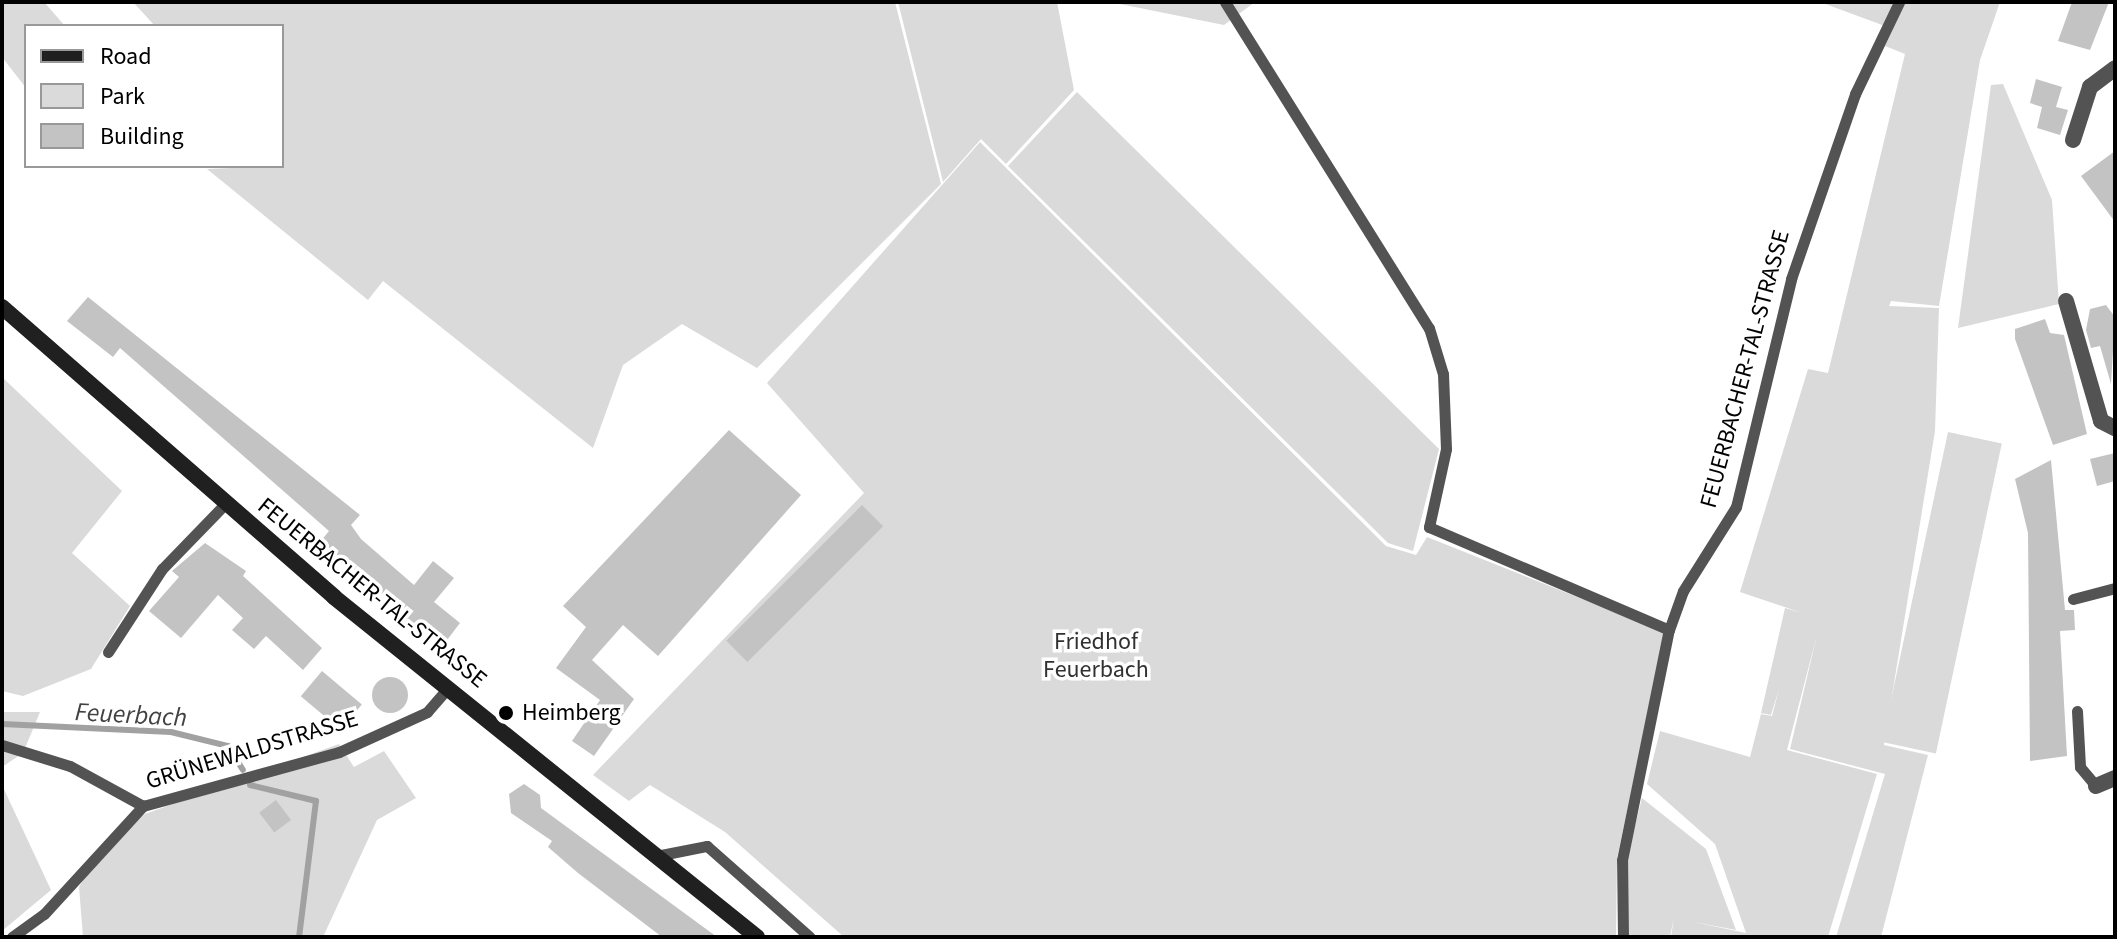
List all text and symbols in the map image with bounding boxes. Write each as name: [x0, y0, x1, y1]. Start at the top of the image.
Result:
legend: [24, 24, 284, 168]
text: Road: [100, 39, 152, 74]
text: Park: [100, 79, 145, 114]
text: Building: [100, 119, 184, 154]
street label: FEUERBACHER-TAL-STRASSE: [1694, 227, 1796, 511]
street label: FEUERBACHER-TAL-STRASSE: [252, 492, 492, 694]
park label: Friedhof Feuerbach: [1043, 628, 1149, 684]
water label: Feuerbach: [74, 696, 188, 734]
place label: Heimberg: [522, 699, 621, 727]
street label: GRÜNEWALDSTRASSE: [143, 704, 361, 796]
marker: Heimberg: [497, 704, 515, 722]

